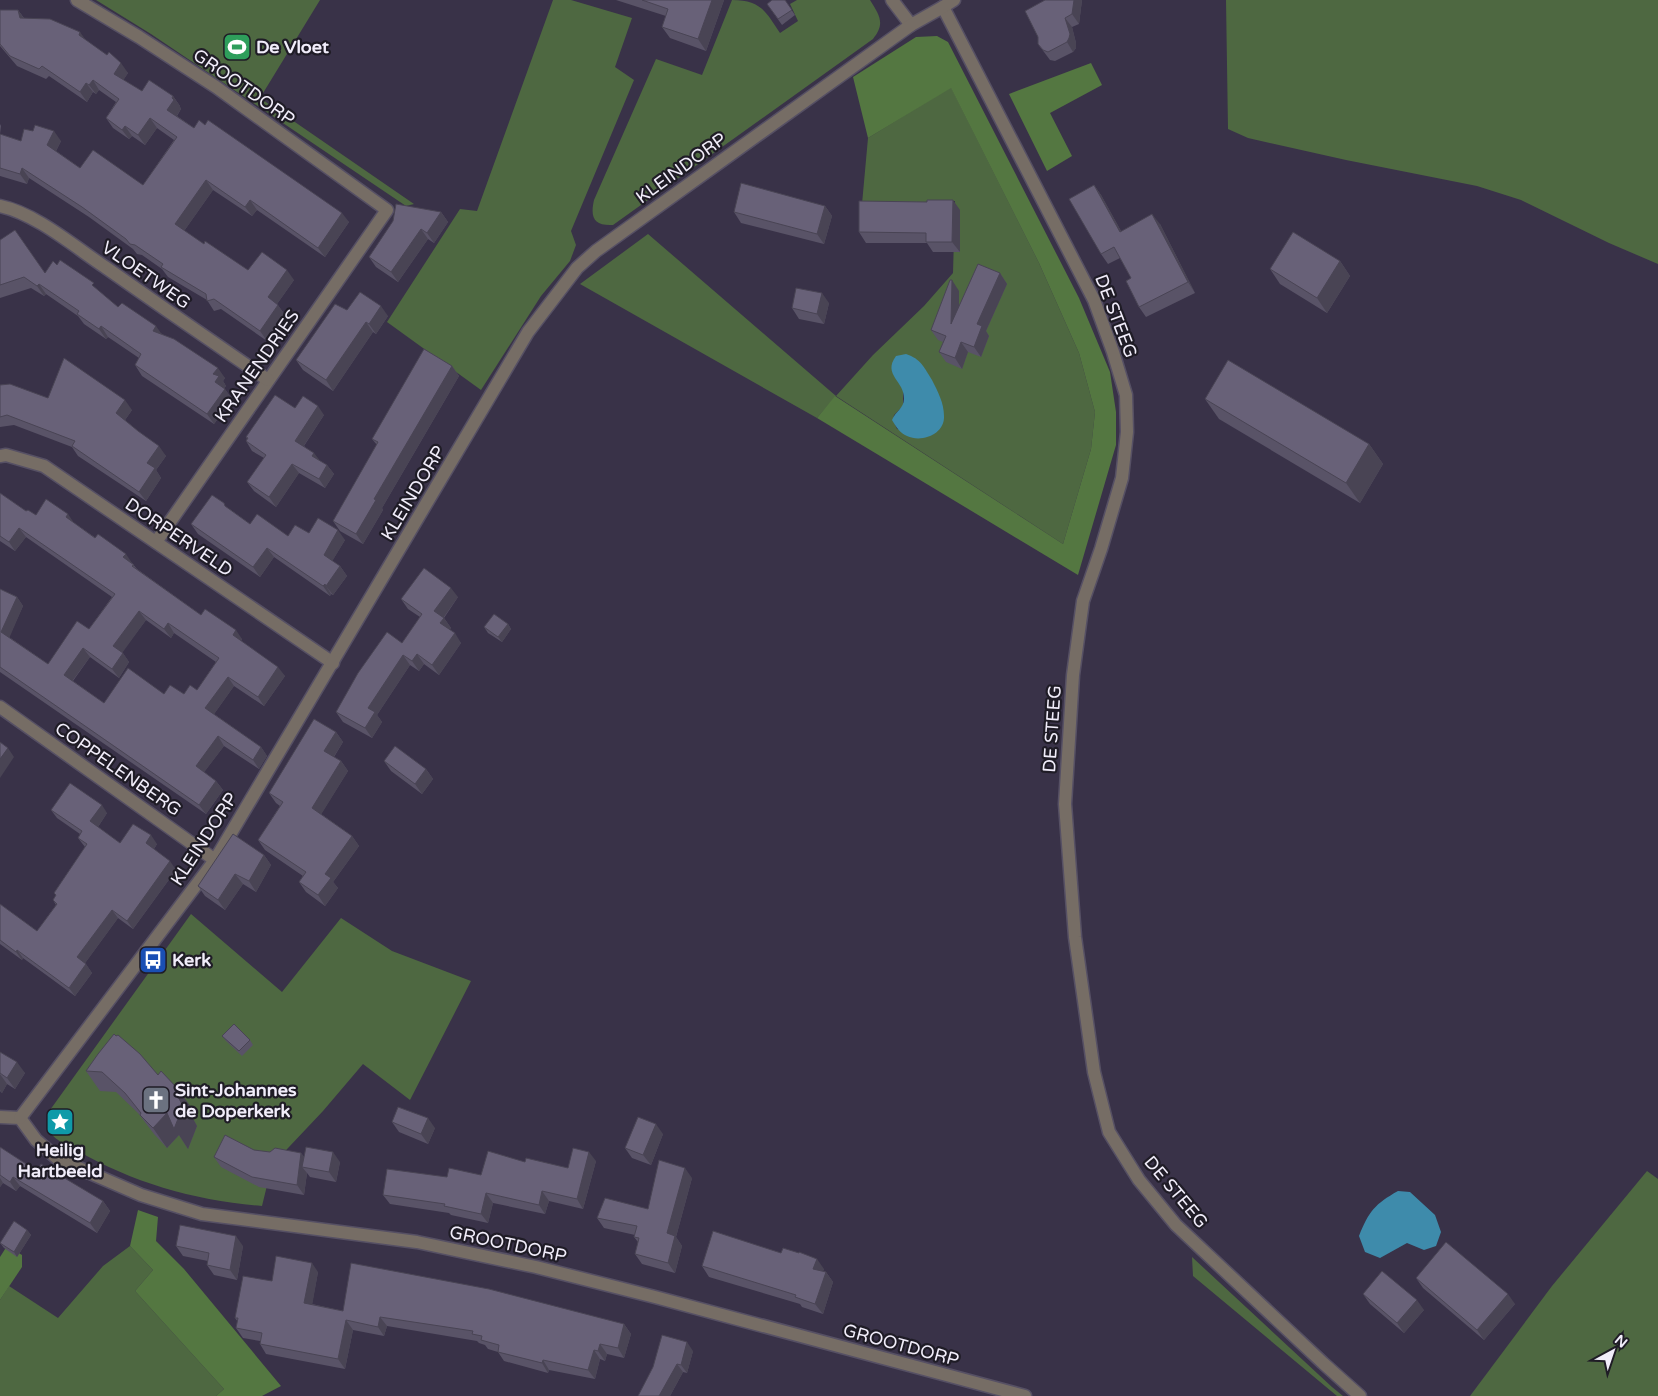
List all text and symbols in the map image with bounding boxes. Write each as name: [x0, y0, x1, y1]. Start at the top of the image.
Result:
sports icon: De Vloet: [222, 32, 252, 62]
place label: De Vloet: [256, 36, 329, 58]
street label: GROOTDORP: [189, 44, 299, 130]
street label: KLEINDORP: [631, 128, 731, 208]
street label: VLOETWEG: [97, 236, 195, 314]
street label: DE STEEG: [1090, 271, 1142, 361]
street label: KRANENDRIES: [210, 305, 304, 427]
street label: KLEINDORP: [376, 442, 450, 544]
street label: DORPERVELD: [121, 493, 237, 581]
street label: DE STEEG: [1038, 685, 1066, 773]
street label: COPPELENBERG: [51, 717, 185, 821]
street label: KLEINDORP: [166, 788, 242, 890]
bus stop icon: Kerk: [138, 945, 168, 975]
place label: Kerk: [172, 949, 211, 971]
place label: Sint-Johannes de Doperkerk: [175, 1079, 297, 1122]
church icon: Sint-Johannes de Doperkerk: [141, 1085, 171, 1115]
place icon: Heilig Hartbeeld: [45, 1107, 75, 1137]
place label: Heilig Hartbeeld: [17, 1139, 103, 1182]
street label: DE STEEG: [1139, 1151, 1213, 1233]
street label: GROOTDORP: [447, 1221, 569, 1267]
street label: GROOTDORP: [841, 1319, 961, 1371]
north arrow: [1588, 1326, 1638, 1376]
text: N: [1611, 1331, 1631, 1352]

